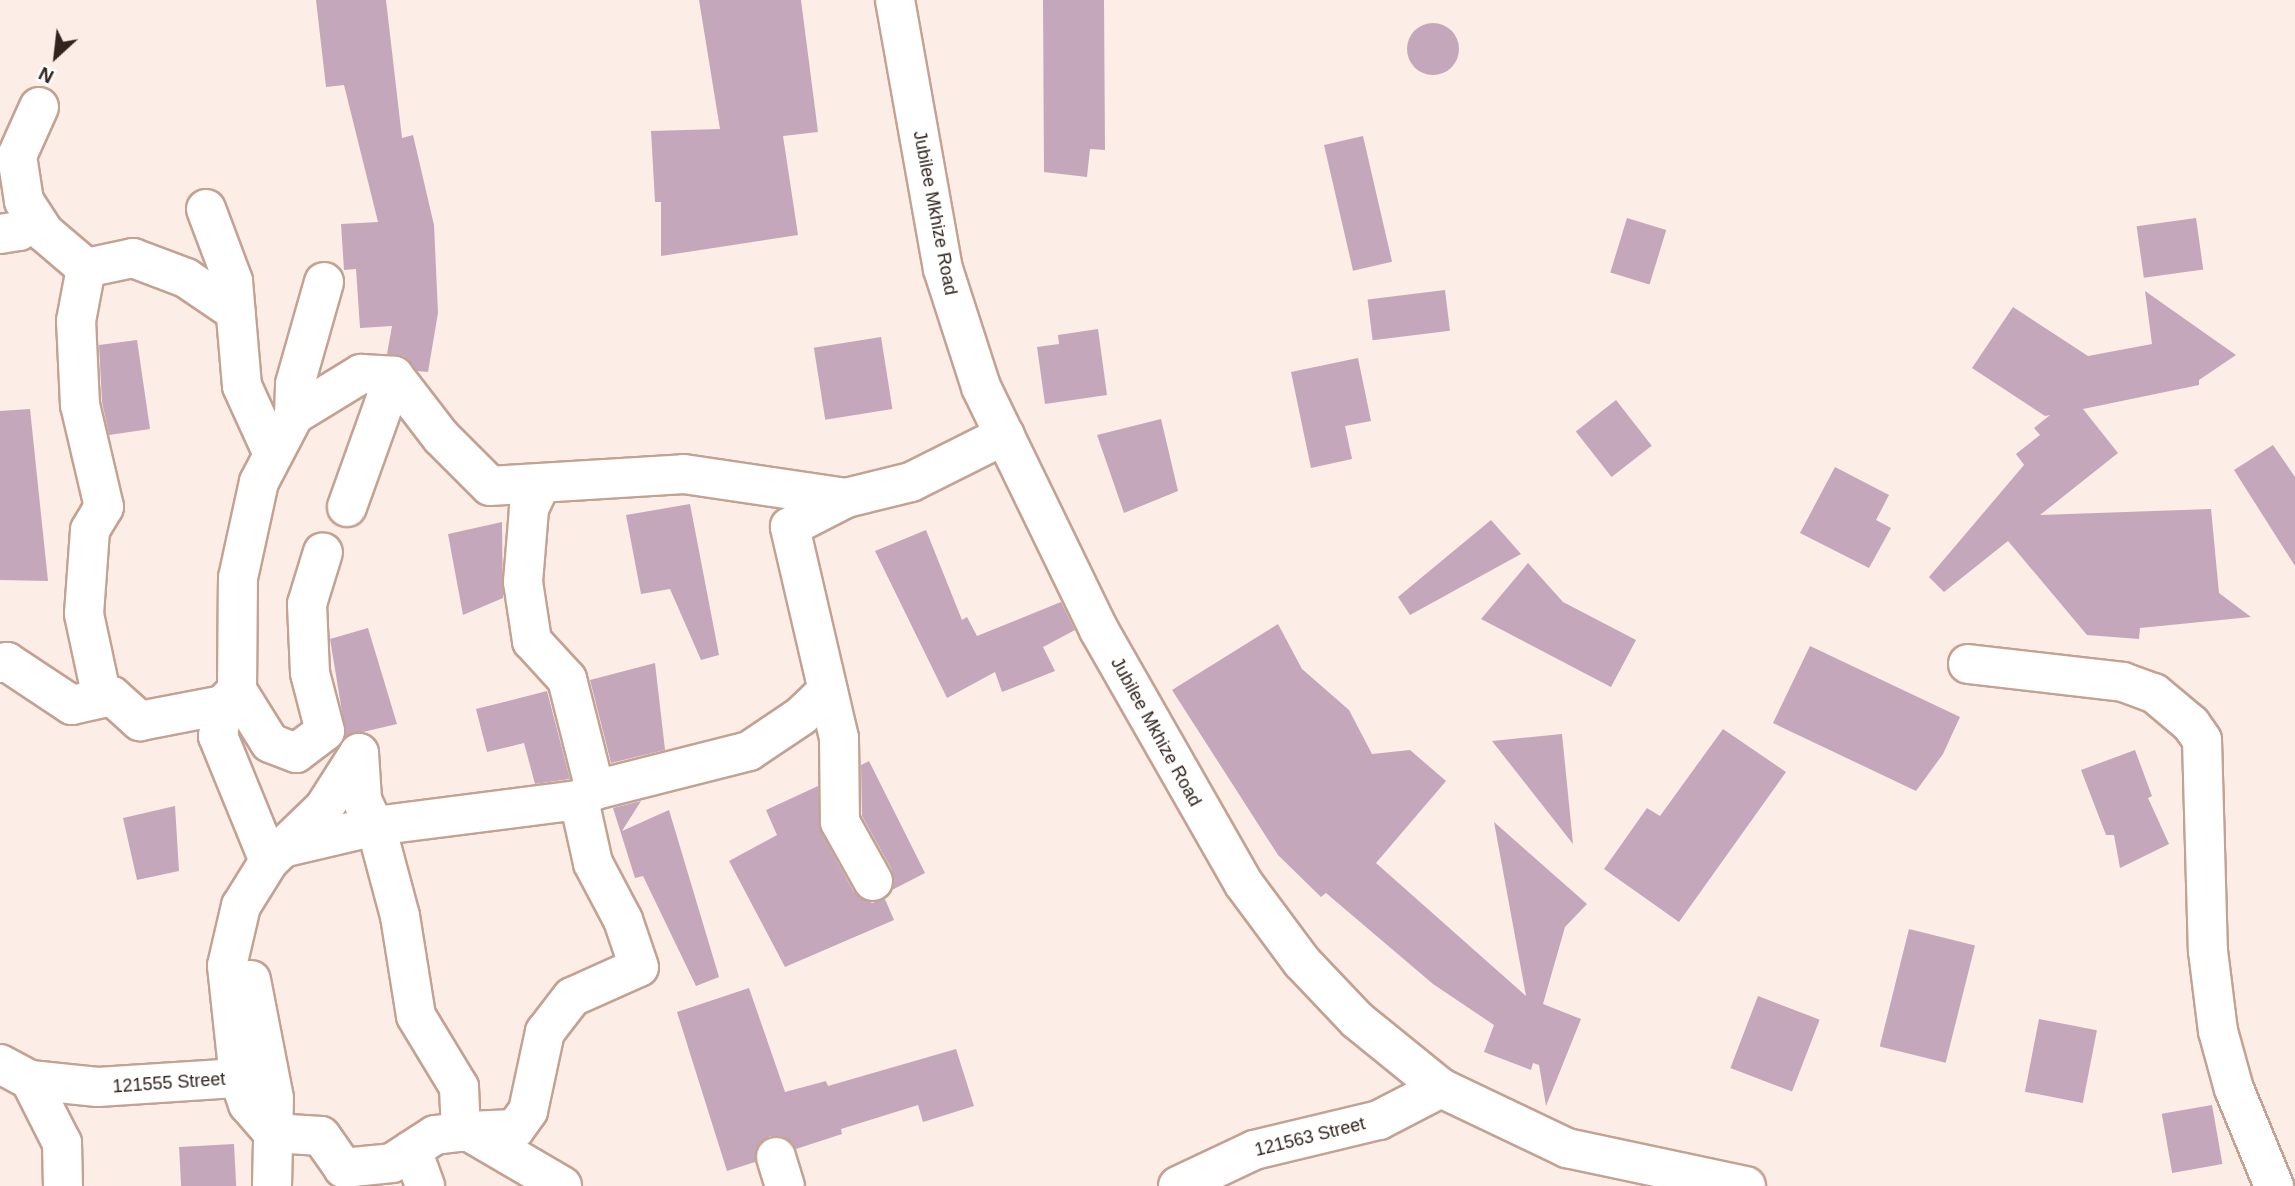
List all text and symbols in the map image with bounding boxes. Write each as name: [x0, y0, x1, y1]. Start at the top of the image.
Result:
north arrow: [21, 21, 91, 91]
text: N: [35, 63, 57, 88]
street label: Jubilee Mkhize Road: [908, 129, 962, 297]
street label: Jubilee Mkhize Road: [1106, 654, 1206, 810]
street label: 121555 Street: [112, 1068, 226, 1098]
street label: 121563 Street: [1253, 1113, 1367, 1161]

